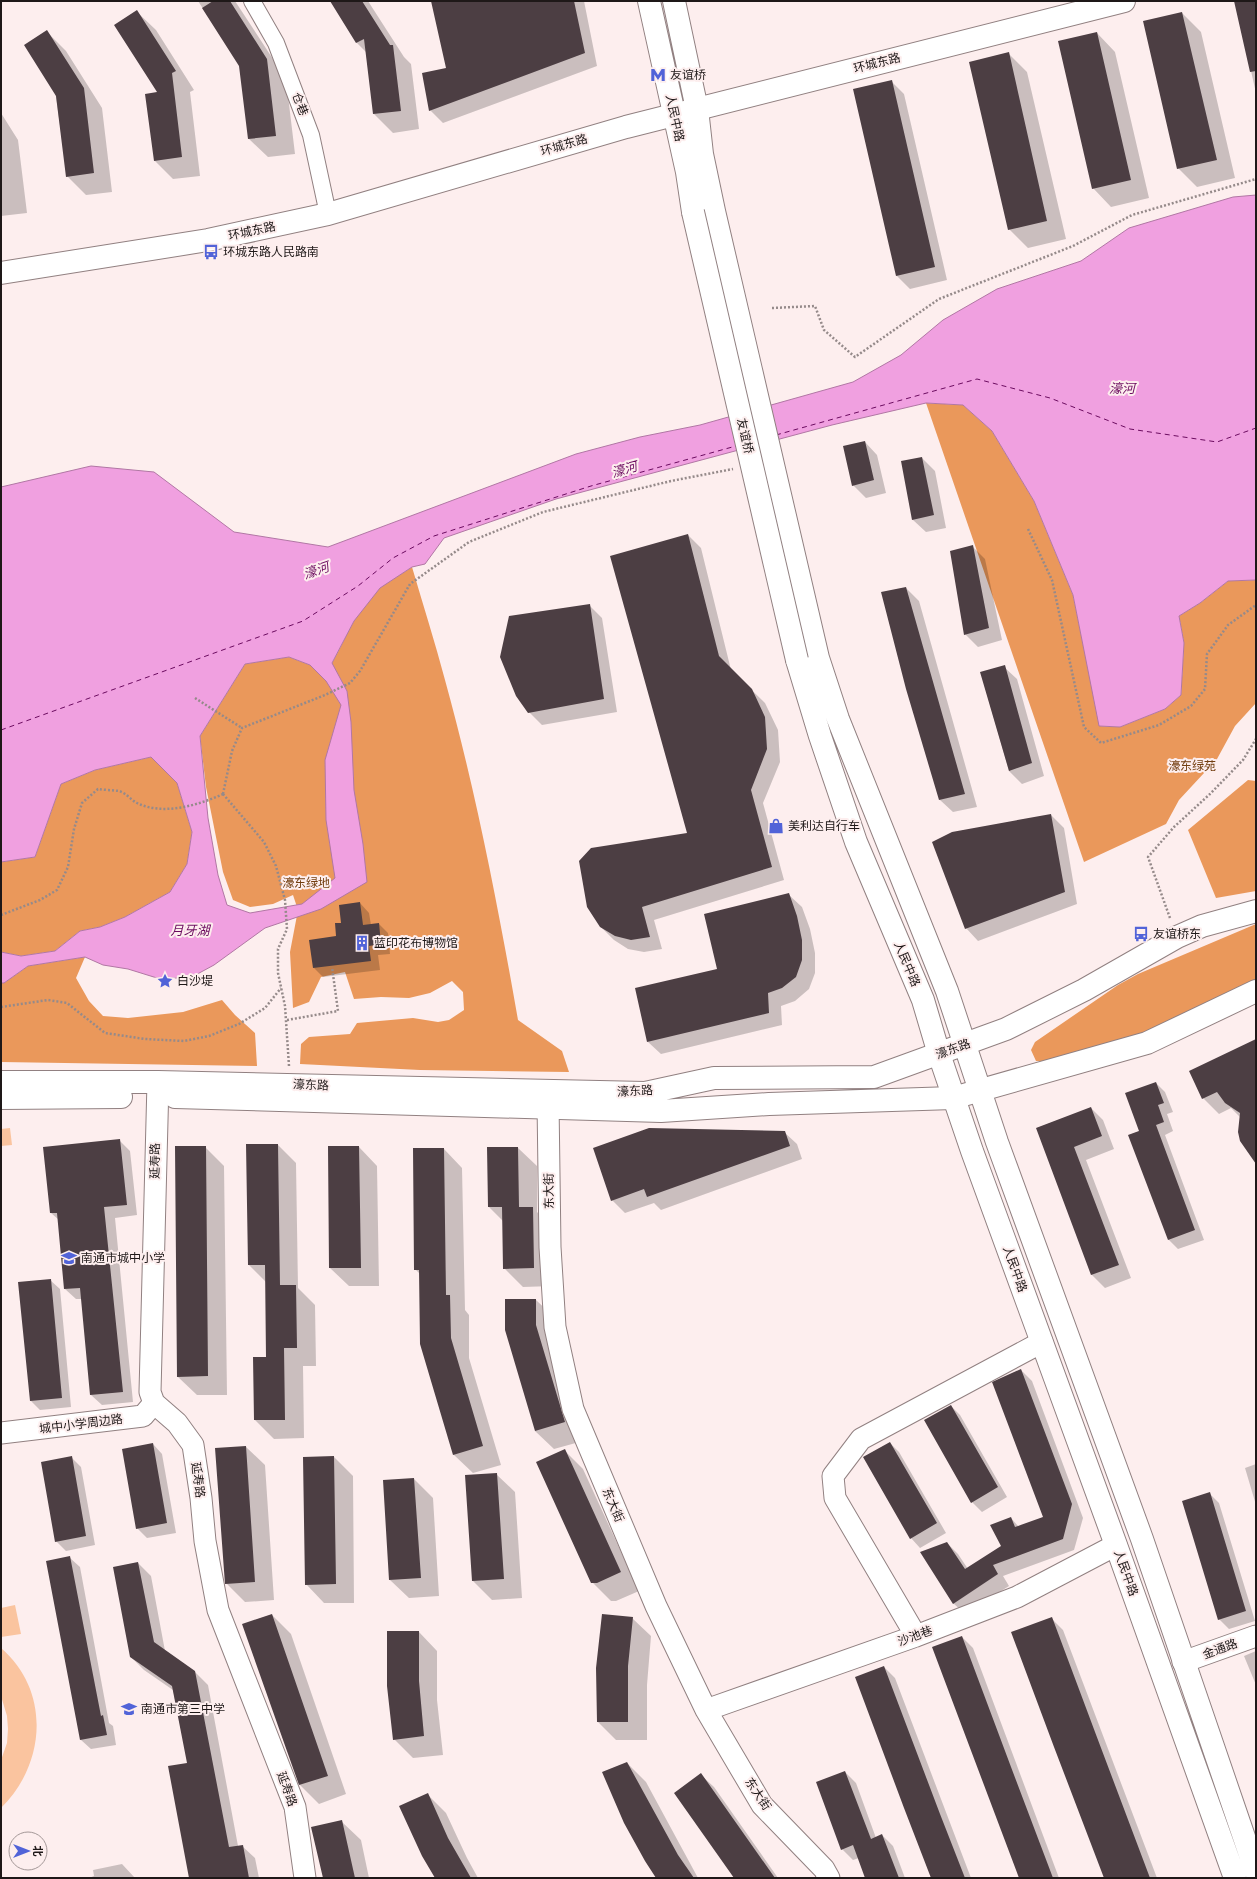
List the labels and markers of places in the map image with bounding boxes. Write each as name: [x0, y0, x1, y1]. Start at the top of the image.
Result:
metro station icon: 友谊桥: [649, 66, 667, 84]
place label: 友谊桥: [670, 66, 706, 83]
bus stop icon: 环城东路人民路南: [202, 243, 220, 261]
place label: 环城东路人民路南: [223, 243, 319, 260]
shop icon: 美利达自行车: [767, 817, 785, 835]
place label: 美利达自行车: [788, 817, 860, 834]
bus stop icon: 友谊桥东: [1132, 925, 1150, 943]
place label: 友谊桥东: [1153, 925, 1201, 942]
building icon: 蓝印花布博物馆: [353, 934, 371, 952]
place label: 蓝印花布博物馆: [374, 934, 458, 951]
place icon: 白沙堤: [156, 972, 174, 990]
place label: 白沙堤: [177, 972, 213, 989]
school or university icon: 南通市城中小学: [60, 1249, 78, 1267]
place label: 南通市城中小学: [81, 1249, 165, 1266]
school or university icon: 南通市第三中学: [120, 1700, 138, 1718]
place label: 南通市第三中学: [141, 1700, 225, 1717]

